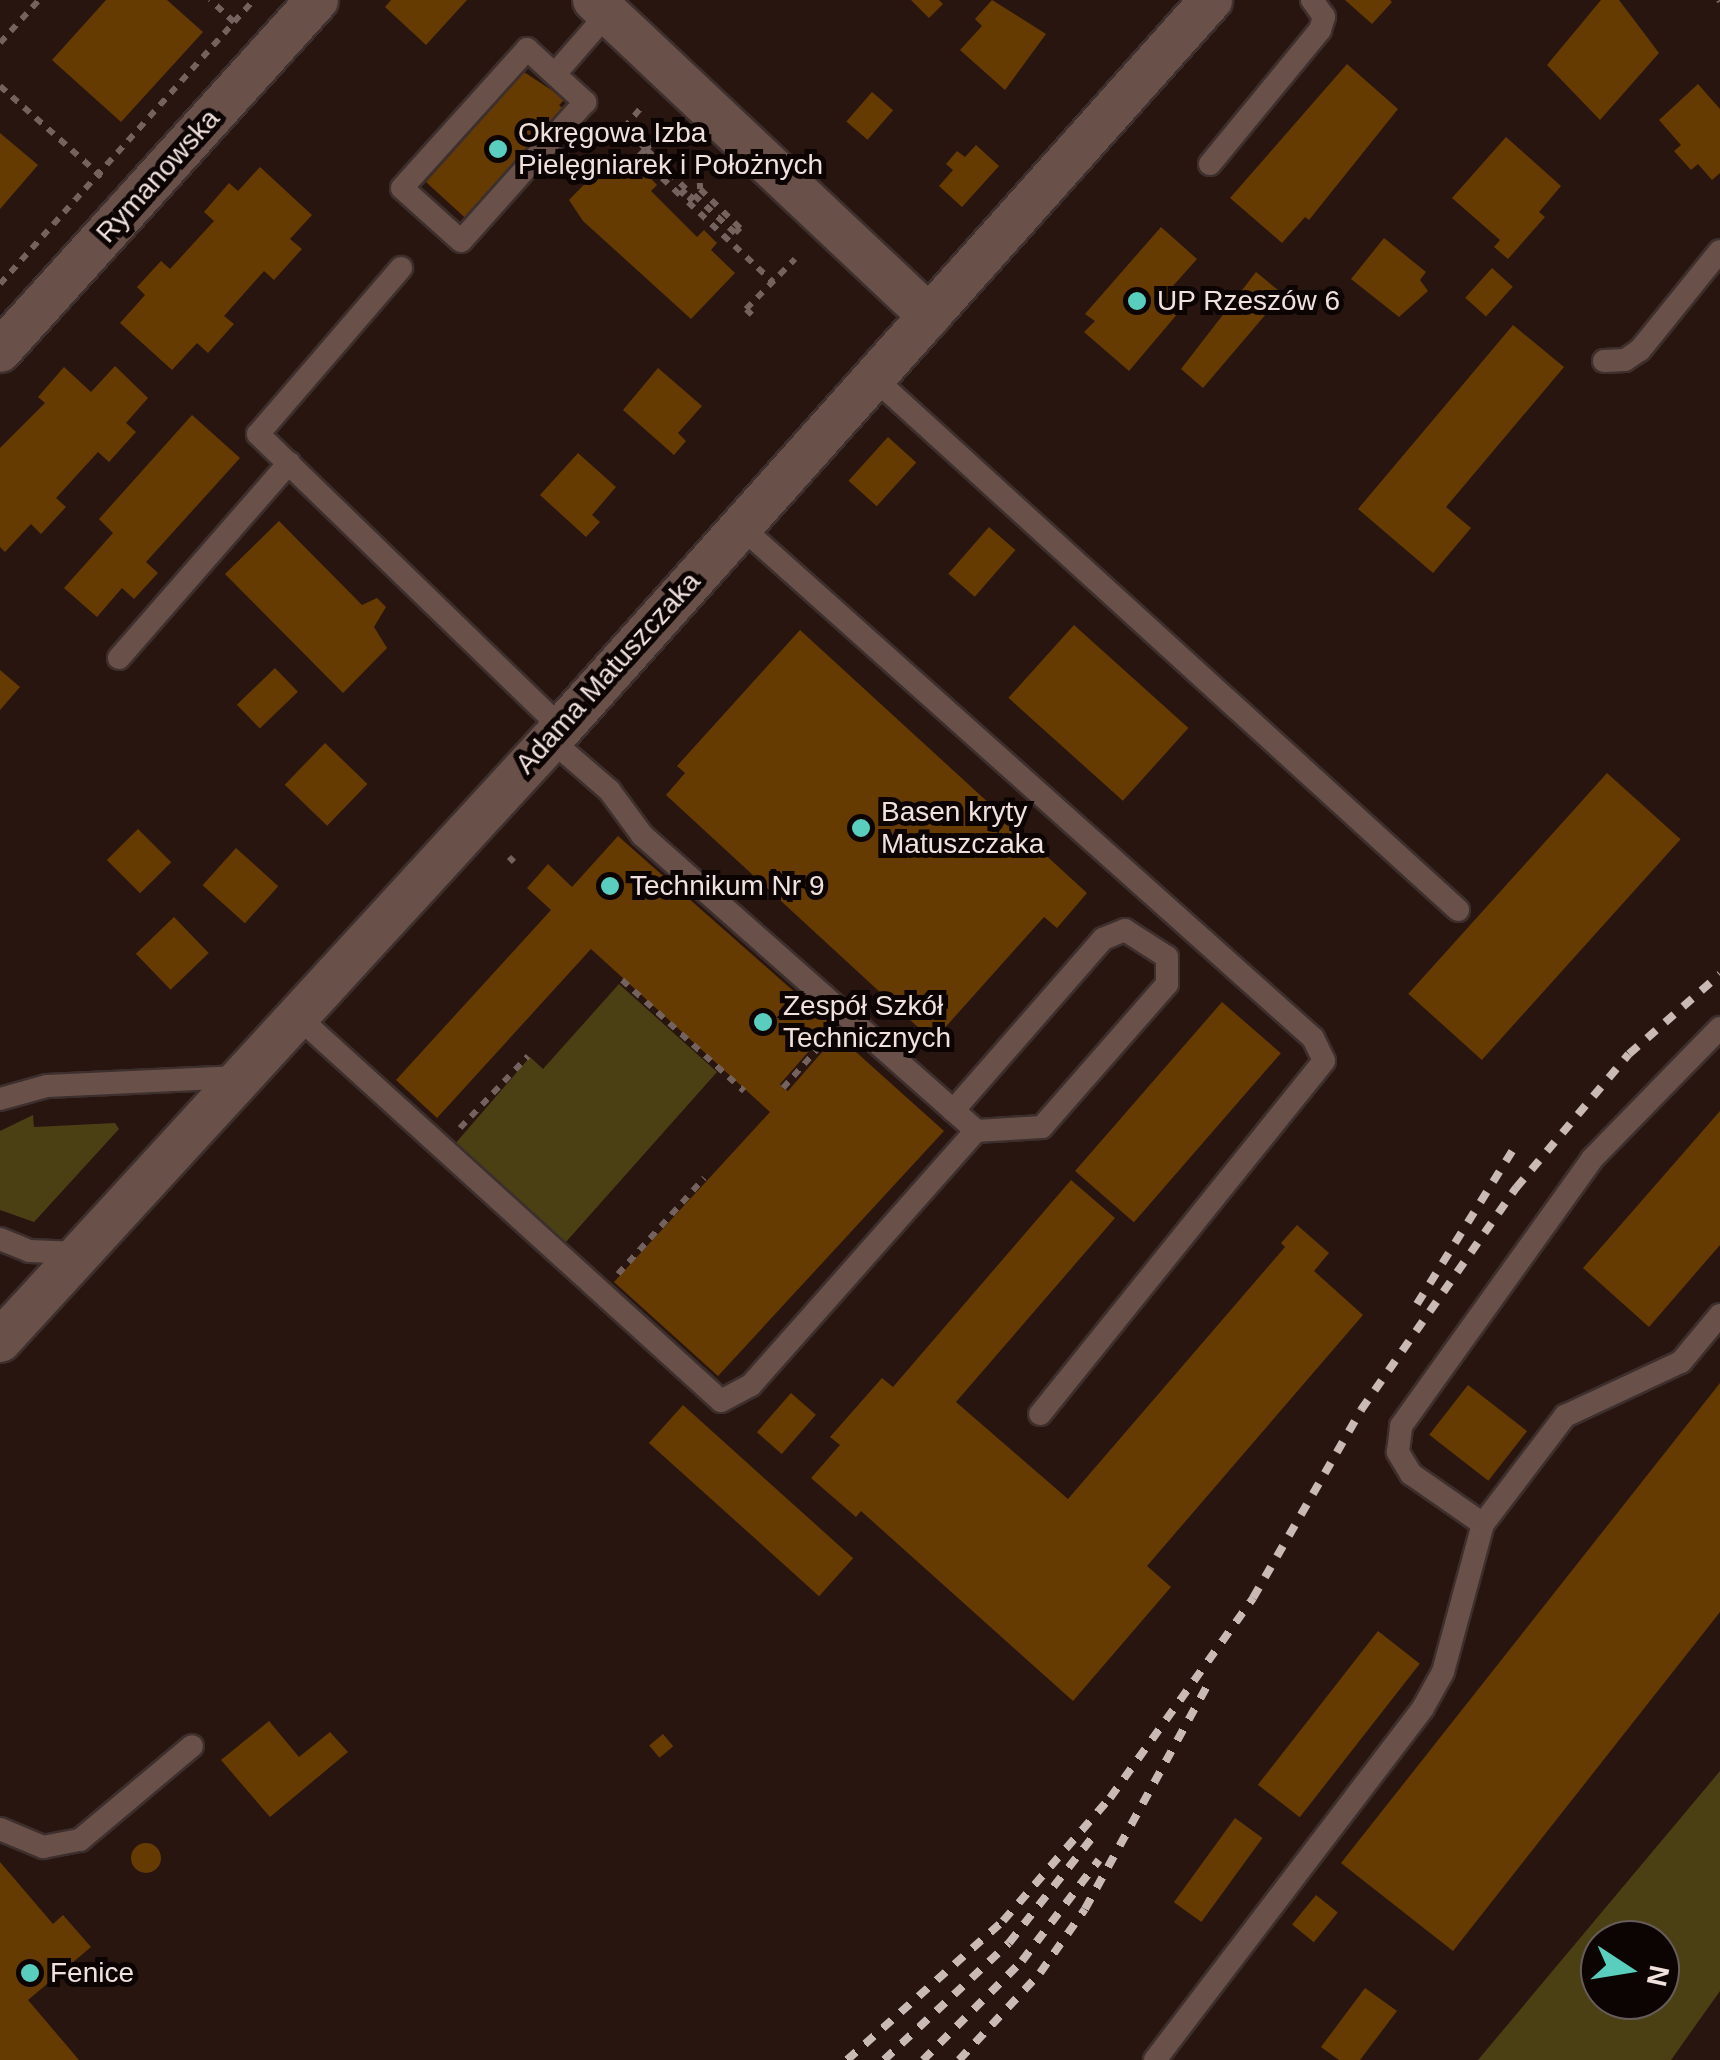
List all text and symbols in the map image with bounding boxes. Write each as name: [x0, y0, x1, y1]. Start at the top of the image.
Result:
street label: Rymanowska: [89, 102, 227, 250]
place label: Okręgowa Izba Pielęgniarek i Położnych: [518, 116, 823, 182]
marker: Okręgowa Izba Pielęgniarek i Położnych: [487, 138, 509, 160]
place label: UP Rzeszów 6: [1157, 284, 1341, 318]
marker: UP Rzeszów 6: [1126, 290, 1148, 312]
street label: Adama Matuszczaka: [509, 565, 707, 781]
place label: Basen kryty Matuszczaka: [881, 795, 1044, 861]
marker: Basen kryty Matuszczaka: [850, 817, 872, 839]
place label: Technikum Nr 9: [630, 869, 825, 903]
marker: Technikum Nr 9: [599, 875, 621, 897]
place label: Zespół Szkół Technicznych: [783, 989, 951, 1055]
marker: Zespół Szkół Technicznych: [752, 1011, 774, 1033]
north arrow: [1580, 1920, 1680, 2020]
place label: Fenice: [50, 1956, 134, 1990]
marker: Fenice: [19, 1962, 41, 1984]
text: N: [1641, 1963, 1675, 1989]

